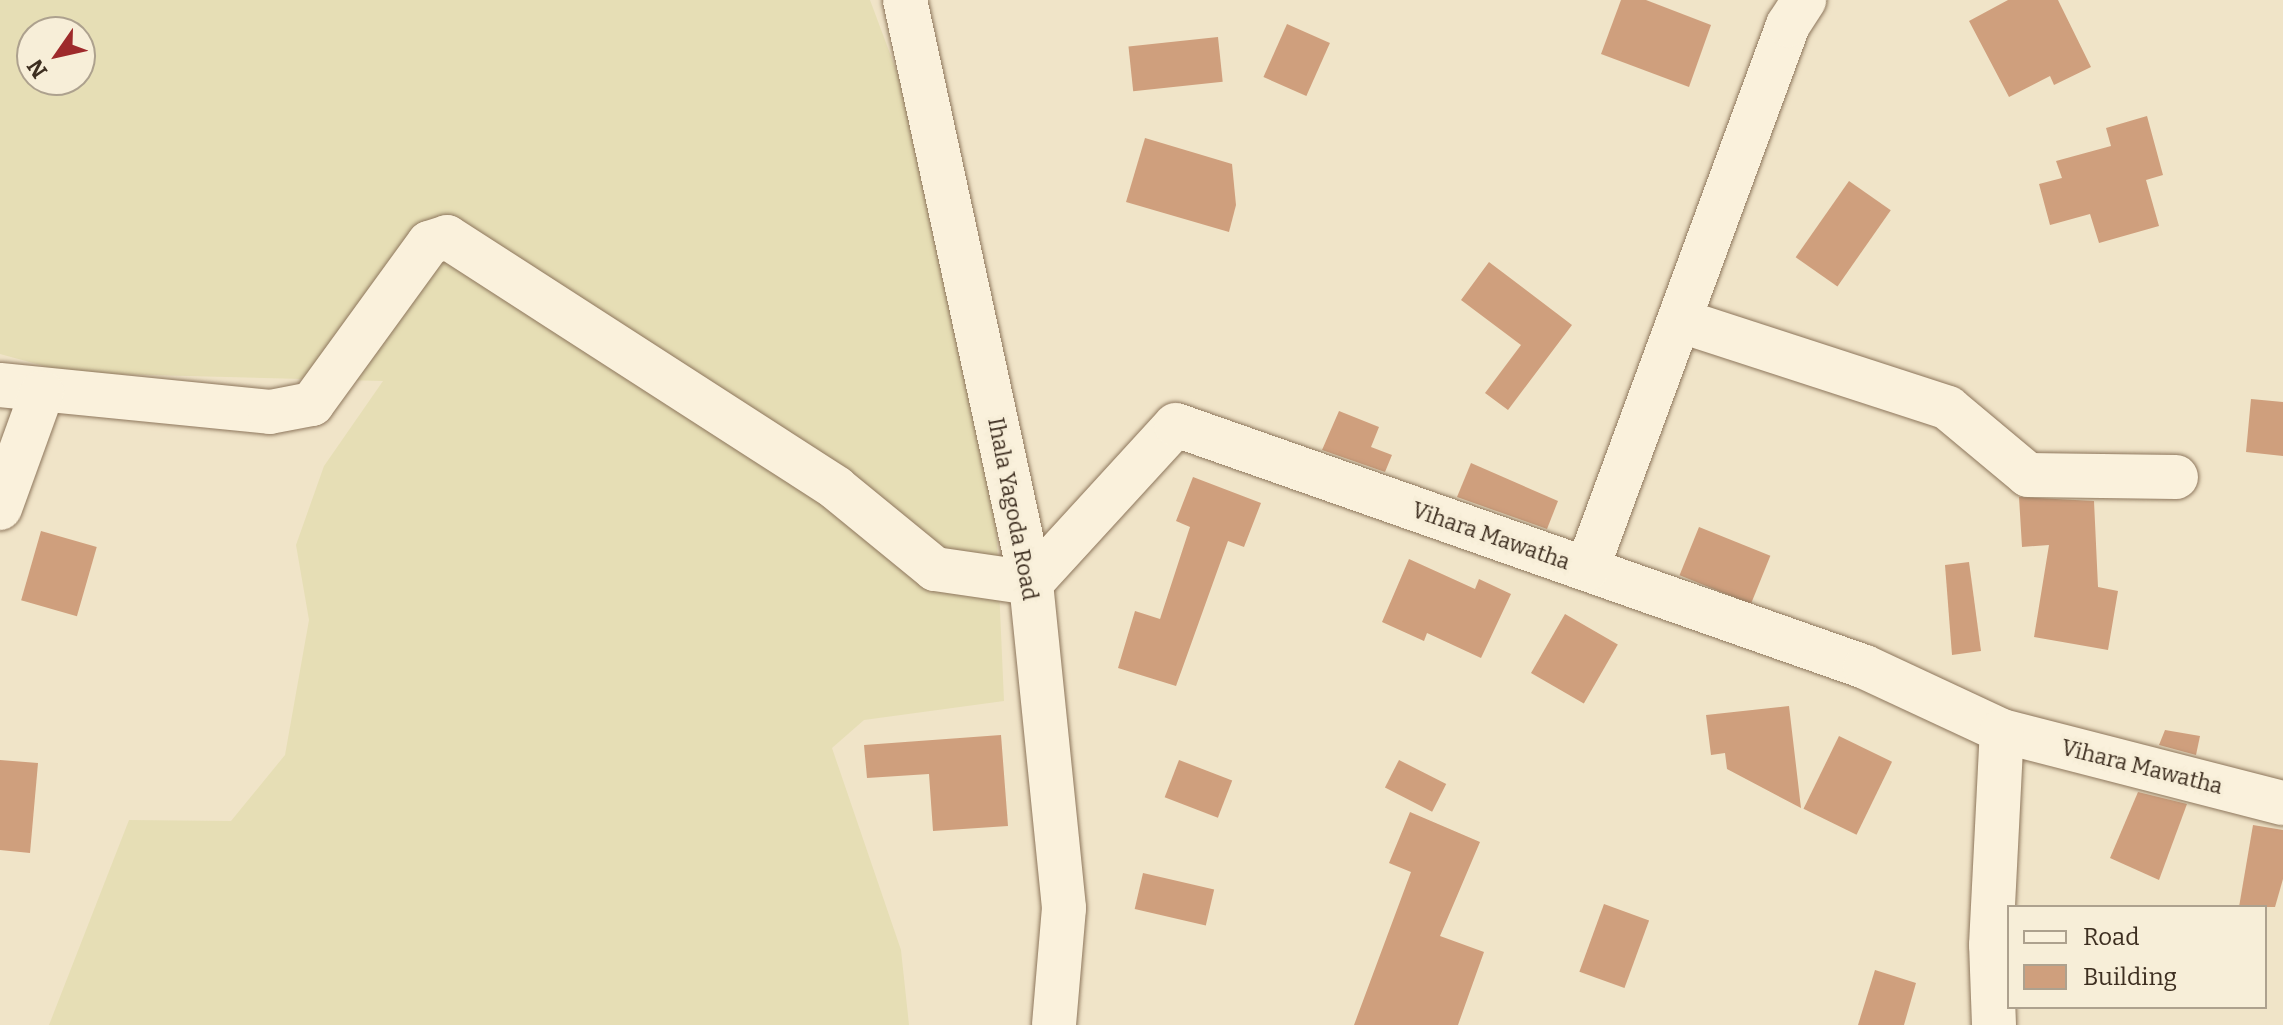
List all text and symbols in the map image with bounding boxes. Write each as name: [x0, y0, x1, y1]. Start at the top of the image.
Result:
north arrow: [16, 16, 96, 96]
text: N: [21, 54, 53, 83]
street label: Ihala Yagoda Road: [982, 415, 1044, 603]
street label: Vihara Mawatha: [1409, 497, 1573, 575]
street label: Vihara Mawatha: [2059, 734, 2225, 800]
legend: [2007, 905, 2267, 1009]
text: Road: [2083, 923, 2139, 951]
text: Building: [2083, 963, 2177, 991]

